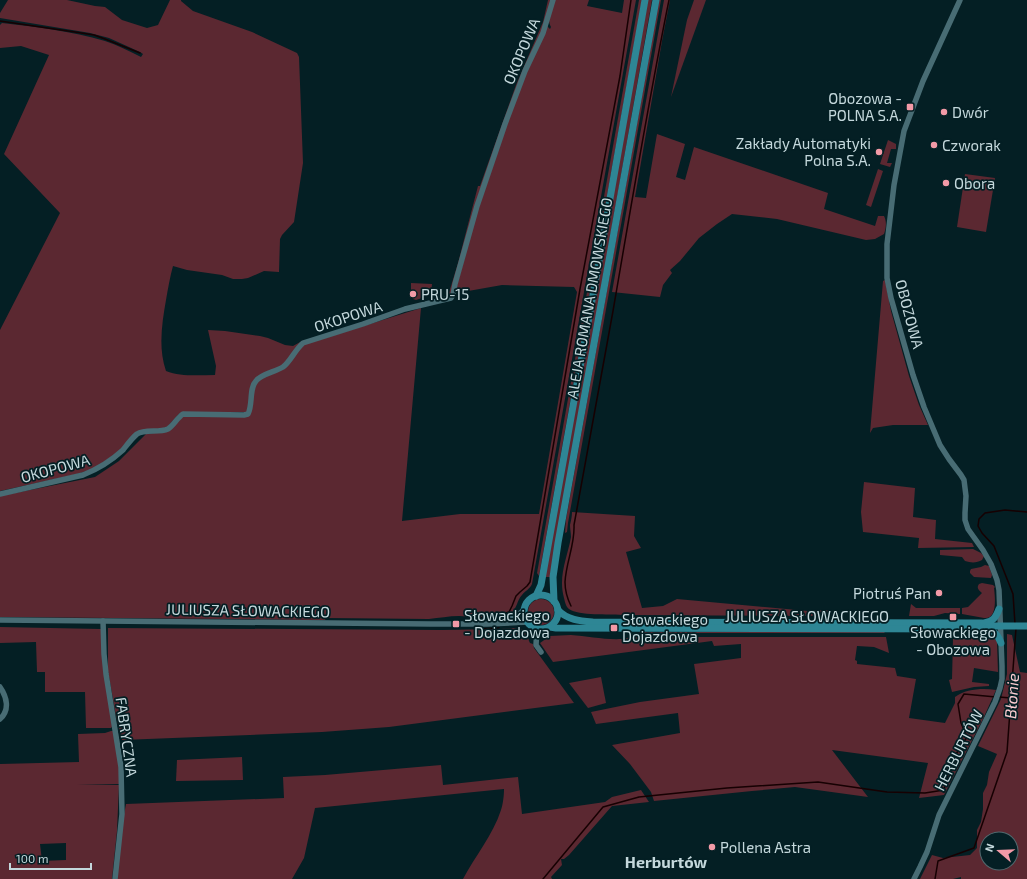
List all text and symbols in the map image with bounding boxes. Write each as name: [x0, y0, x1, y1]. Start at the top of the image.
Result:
street label: OKOPOWA: [499, 14, 543, 87]
place label: Obozowa - POLNA S.A.: [828, 89, 902, 124]
marker: Obozowa - POLNA S.A.: [905, 102, 915, 112]
place label: Dwór: [952, 103, 989, 121]
marker: Dwór: [939, 107, 949, 117]
place label: Zakłady Automatyki Polna S.A.: [736, 134, 871, 169]
place label: Czworak: [942, 136, 1001, 154]
marker: Czworak: [929, 140, 939, 150]
marker: Zakłady Automatyki Polna S.A.: [874, 147, 884, 157]
place label: Obora: [954, 174, 995, 192]
marker: Obora: [941, 178, 951, 188]
street label: ALEJA ROMANA DMOWSKIEGO: [562, 196, 616, 400]
street label: OBOZOWA: [892, 277, 928, 351]
place label: PRU-15: [421, 285, 469, 303]
marker: PRU-15: [408, 289, 418, 299]
street label: OKOPOWA: [312, 296, 385, 335]
street label: OKOPOWA: [19, 450, 92, 486]
place label: Piotruś Pan: [853, 584, 931, 602]
marker: Piotruś Pan: [934, 588, 944, 598]
street label: JULIUSZA SŁOWACKIEGO: [166, 600, 330, 620]
place label: Słowackiego - Dojazdowa: [464, 606, 550, 642]
street label: JULIUSZA SŁOWACKIEGO: [725, 607, 889, 625]
place label: Słowackiego Dojazdowa: [622, 610, 708, 646]
marker: Słowackiego - Obozowa: [948, 612, 958, 622]
marker: Słowackiego - Dojazdowa: [451, 619, 461, 629]
marker: Słowackiego Dojazdowa: [609, 623, 619, 633]
place label: Słowackiego - Obozowa: [910, 623, 996, 658]
water label: Błonie: [1000, 672, 1022, 719]
street label: FABRYCZNA: [112, 696, 142, 779]
street label: HERBURTÓW: [930, 706, 986, 794]
north arrow: [979, 831, 1019, 871]
place label: Pollena Astra: [720, 838, 811, 856]
marker: Pollena Astra: [707, 842, 717, 852]
text: N: [982, 842, 997, 853]
scale bar: [10, 845, 91, 871]
text: 100 m: [16, 851, 48, 865]
district label: Herburtów: [625, 852, 708, 871]

